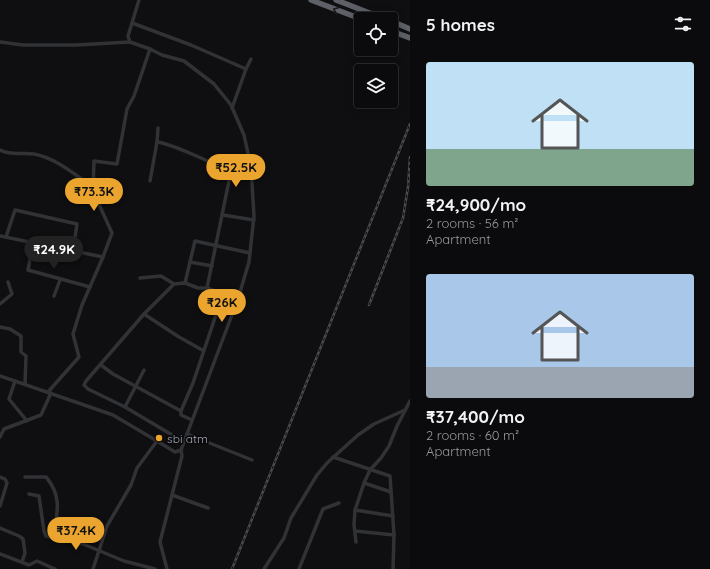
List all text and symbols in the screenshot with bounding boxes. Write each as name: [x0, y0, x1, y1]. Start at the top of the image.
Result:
one-way arrow: [333, 6, 340, 14]
map controls: [354, 12, 398, 108]
button: locate: [354, 12, 398, 56]
icon: filters: [672, 13, 694, 35]
text: 5 homes: [426, 14, 495, 35]
button: layers: [354, 64, 398, 108]
icon: home: [524, 88, 596, 160]
pin: ₹52.5K: [203, 154, 269, 188]
text: ₹52.5K: [215, 159, 257, 175]
pin: ₹73.3K: [61, 178, 127, 212]
text: ₹73.3K: [74, 183, 114, 199]
text: ₹24,900/mo: [426, 194, 526, 215]
text: 2 rooms · 56 m²: [426, 215, 518, 231]
text: Apartment: [426, 231, 491, 247]
pin: ₹24.9K: [21, 236, 87, 270]
text: ₹24.9K: [33, 241, 75, 257]
pin: ₹26K: [198, 289, 246, 323]
text: ₹26K: [207, 294, 237, 310]
icon: home: [524, 300, 596, 372]
text: ₹37,400/mo: [426, 406, 525, 427]
text: 2 rooms · 60 m²: [426, 427, 519, 443]
place label: sbi atm: [167, 431, 208, 446]
marker: sbi atm: [154, 433, 164, 443]
text: Apartment: [426, 443, 491, 459]
pin: ₹37.4K: [43, 517, 109, 551]
text: ₹37.4K: [56, 522, 96, 538]

